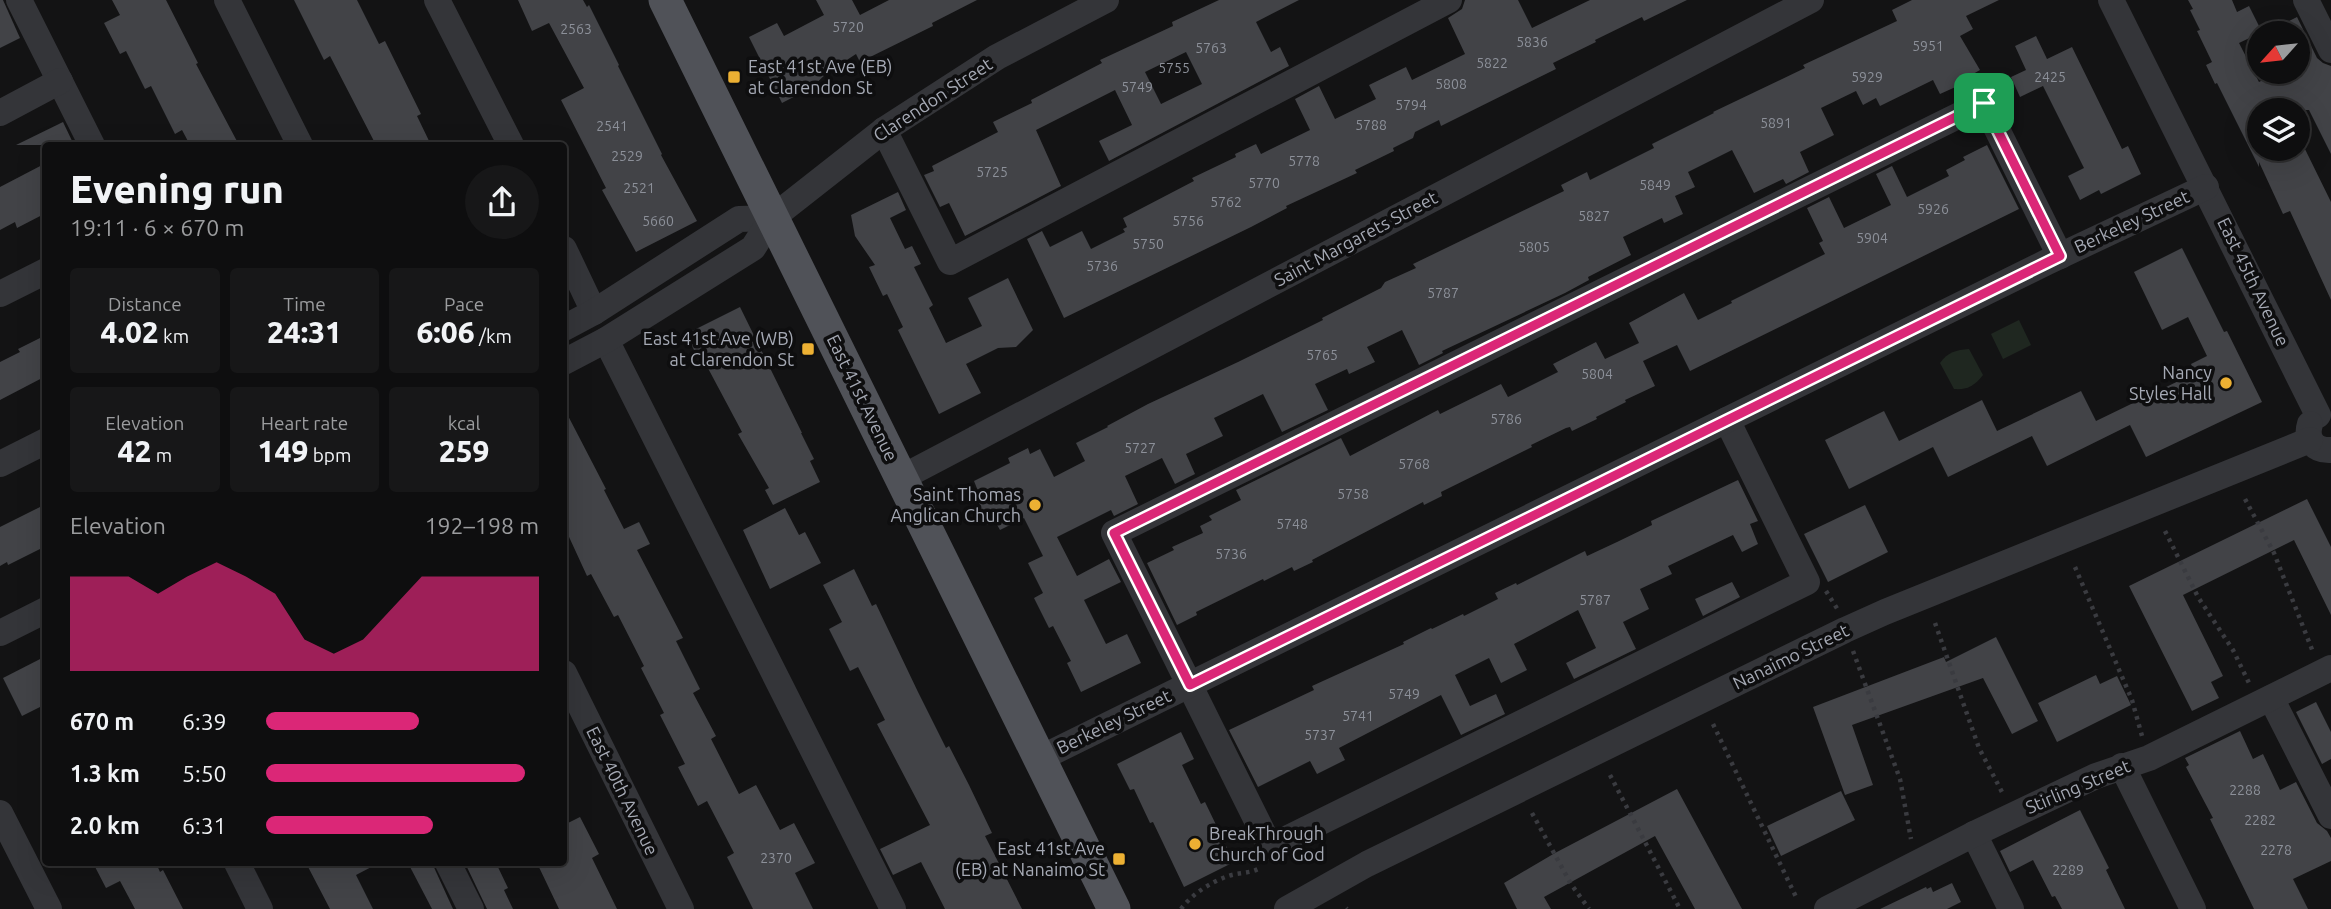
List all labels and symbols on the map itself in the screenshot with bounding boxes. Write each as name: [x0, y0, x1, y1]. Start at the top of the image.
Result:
house number: 5720: [832, 19, 864, 35]
house number: 2563: [560, 21, 592, 37]
north arrow: [2247, 21, 2310, 84]
house number: 5836: [1516, 34, 1548, 50]
house number: 5951: [1912, 38, 1944, 54]
house number: 5763: [1195, 40, 1227, 56]
street label: Clarendon Street: [869, 53, 996, 145]
house number: 5822: [1476, 55, 1508, 71]
place label: East 41st Ave (EB) at Clarendon St: [748, 56, 893, 97]
house number: 5755: [1158, 60, 1190, 76]
marker: East 41st Ave (EB) at Clarendon St: [726, 69, 742, 85]
house number: 5929: [1851, 69, 1883, 85]
house number: 2425: [2034, 69, 2066, 85]
pin: [1954, 73, 2014, 133]
house number: 5808: [1435, 76, 1467, 92]
house number: 5749: [1121, 79, 1153, 95]
house number: 5794: [1395, 97, 1427, 113]
house number: 5891: [1760, 115, 1792, 131]
house number: 5788: [1355, 117, 1387, 133]
house number: 2541: [596, 118, 628, 134]
house number: 2529: [611, 148, 643, 164]
house number: 5778: [1288, 153, 1320, 169]
house number: 5725: [976, 164, 1008, 180]
house number: 5770: [1248, 175, 1280, 191]
house number: 5849: [1639, 177, 1671, 193]
house number: 2521: [623, 180, 655, 196]
street label: Berkeley Street: [2071, 186, 2192, 256]
street label: Saint Margarets Street: [1271, 187, 1441, 290]
house number: 5762: [1210, 194, 1242, 210]
house number: 5926: [1917, 201, 1949, 217]
house number: 5827: [1578, 208, 1610, 224]
house number: 5660: [642, 213, 674, 229]
house number: 5756: [1172, 213, 1204, 229]
street label: East 45th Avenue: [2214, 214, 2294, 349]
house number: 5904: [1856, 230, 1888, 246]
house number: 5750: [1132, 236, 1164, 252]
house number: 5805: [1518, 239, 1550, 255]
house number: 5736: [1086, 258, 1118, 274]
house number: 5787: [1427, 285, 1459, 301]
place label: East 41st Ave (WB) at Clarendon St: [643, 328, 794, 369]
street label: East 41st Avenue: [824, 331, 902, 464]
marker: East 41st Ave (WB) at Clarendon St: [800, 341, 816, 357]
house number: 5765: [1306, 347, 1338, 363]
place label: Nancy Styles Hall: [2129, 362, 2212, 403]
house number: 5804: [1581, 366, 1613, 382]
marker: Nancy Styles Hall: [2218, 375, 2234, 391]
house number: 5786: [1490, 411, 1522, 427]
house number: 5727: [1124, 440, 1156, 456]
house number: 5768: [1398, 456, 1430, 472]
place label: Saint Thomas Anglican Church: [891, 484, 1021, 525]
house number: 5758: [1337, 486, 1369, 502]
marker: Saint Thomas Anglican Church: [1027, 497, 1043, 513]
house number: 5748: [1276, 516, 1308, 532]
house number: 5736: [1215, 546, 1247, 562]
house number: 5787: [1579, 592, 1611, 608]
street label: Nanaimo Street: [1729, 619, 1852, 693]
street label: Berkeley Street: [1053, 685, 1174, 757]
house number: 5749: [1388, 686, 1420, 702]
house number: 5741: [1342, 708, 1374, 724]
street label: East 40th Avenue: [583, 723, 663, 858]
house number: 5737: [1304, 727, 1336, 743]
street label: Stirling Street: [2022, 755, 2133, 817]
house number: 2288: [2229, 782, 2261, 798]
house number: 2282: [2244, 812, 2276, 828]
place label: BreakThrough Church of God: [1209, 823, 1325, 864]
marker: BreakThrough Church of God: [1187, 836, 1203, 852]
place label: East 41st Ave (EB) at Nanaimo St: [955, 838, 1105, 880]
house number: 2278: [2260, 842, 2292, 858]
house number: 2370: [760, 850, 792, 866]
marker: East 41st Ave (EB) at Nanaimo St: [1111, 851, 1127, 867]
house number: 2289: [2052, 862, 2084, 878]

